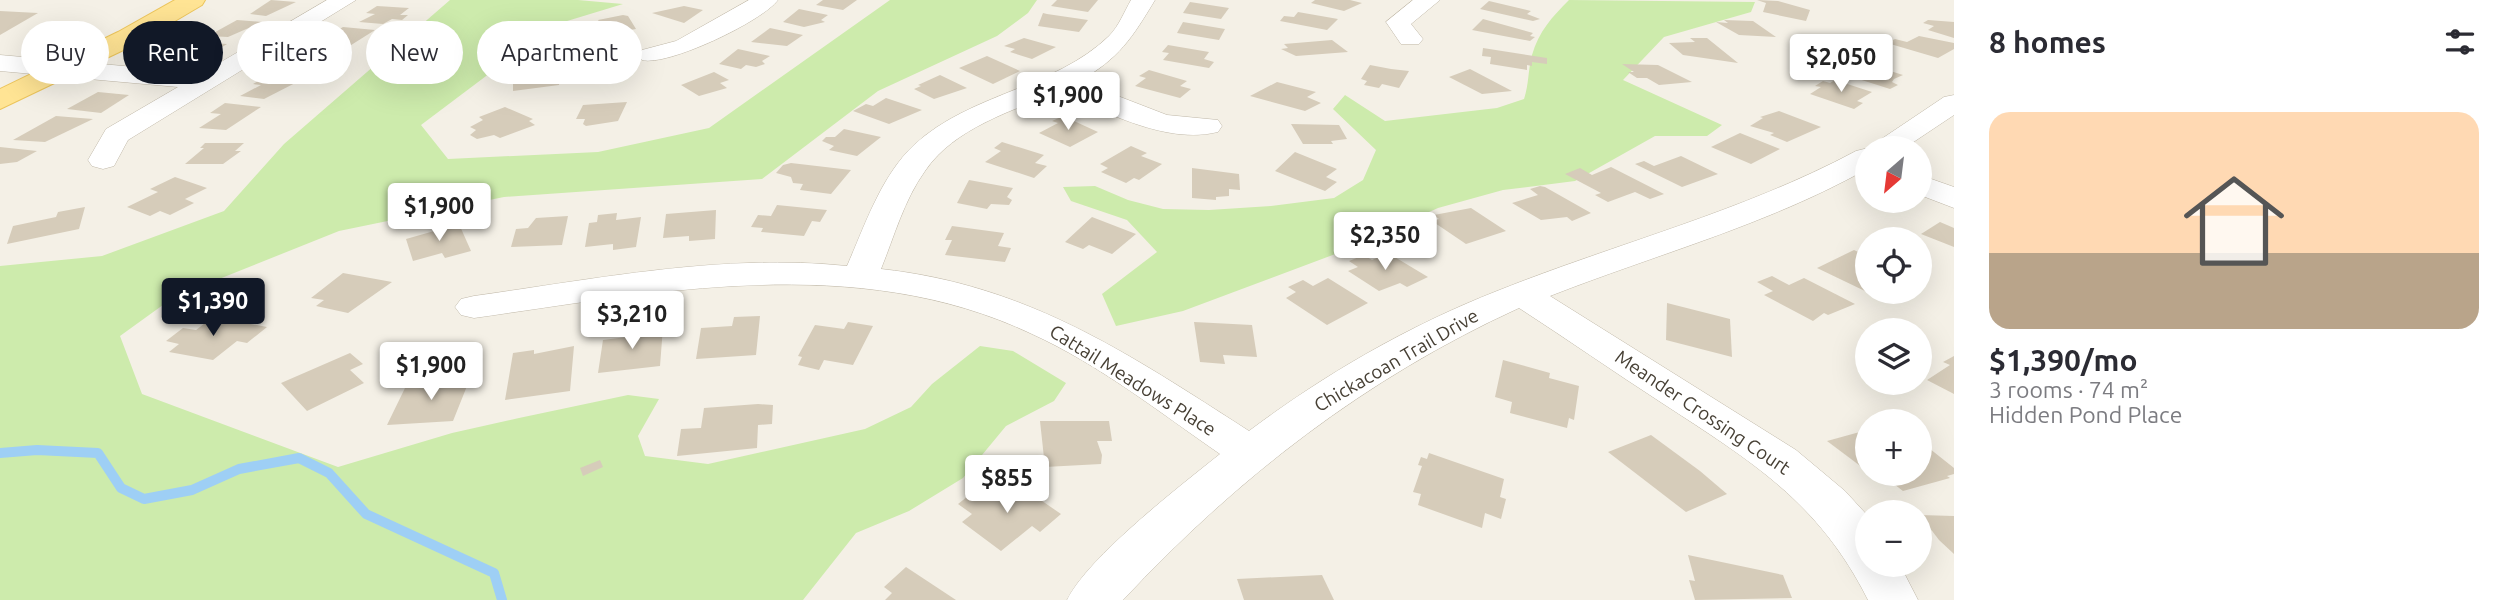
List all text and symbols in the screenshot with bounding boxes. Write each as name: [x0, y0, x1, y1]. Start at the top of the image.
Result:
chip: Buy: [21, 21, 109, 84]
chip: Rent: [123, 21, 223, 84]
chip: Filters: [237, 21, 352, 84]
chip: New: [366, 21, 463, 84]
chip: Apartment: [477, 21, 642, 84]
icon: filters: [2441, 23, 2479, 61]
text: 8 homes: [1989, 25, 2106, 59]
pin: $2,050: [1784, 34, 1898, 94]
text: $2,050: [1806, 44, 1876, 69]
pin: $1,900: [1011, 72, 1125, 132]
text: $1,900: [1033, 82, 1103, 107]
north arrow: [1855, 136, 1932, 214]
map controls: [1855, 136, 1932, 577]
icon: home: [2171, 158, 2297, 284]
pin: $1,900: [382, 184, 496, 243]
text: $1,900: [404, 193, 474, 218]
pin: $2,350: [1328, 212, 1442, 272]
text: $2,350: [1350, 222, 1420, 247]
button: locate: [1855, 227, 1932, 304]
pin: $1,390: [156, 278, 270, 338]
text: $1,390: [178, 288, 248, 313]
pin: $3,210: [575, 292, 689, 351]
text: $3,210: [597, 301, 667, 326]
street label: Chickacoan Trail Drive: [1310, 304, 1482, 416]
button: layers: [1855, 318, 1932, 395]
street label: Cattail Meadows Place: [1046, 320, 1220, 440]
pin: $1,900: [374, 342, 488, 402]
text: $1,390/mo: [1989, 343, 2138, 377]
street label: Meander Crossing Court: [1611, 345, 1795, 479]
text: $1,900: [396, 352, 466, 377]
text: 3 rooms · 74 m²: [1989, 377, 2148, 402]
text: Hidden Pond Place: [1989, 402, 2182, 427]
button: +: [1855, 409, 1932, 486]
pin: $855: [966, 456, 1048, 515]
text: $855: [981, 465, 1033, 490]
button: −: [1855, 500, 1932, 577]

